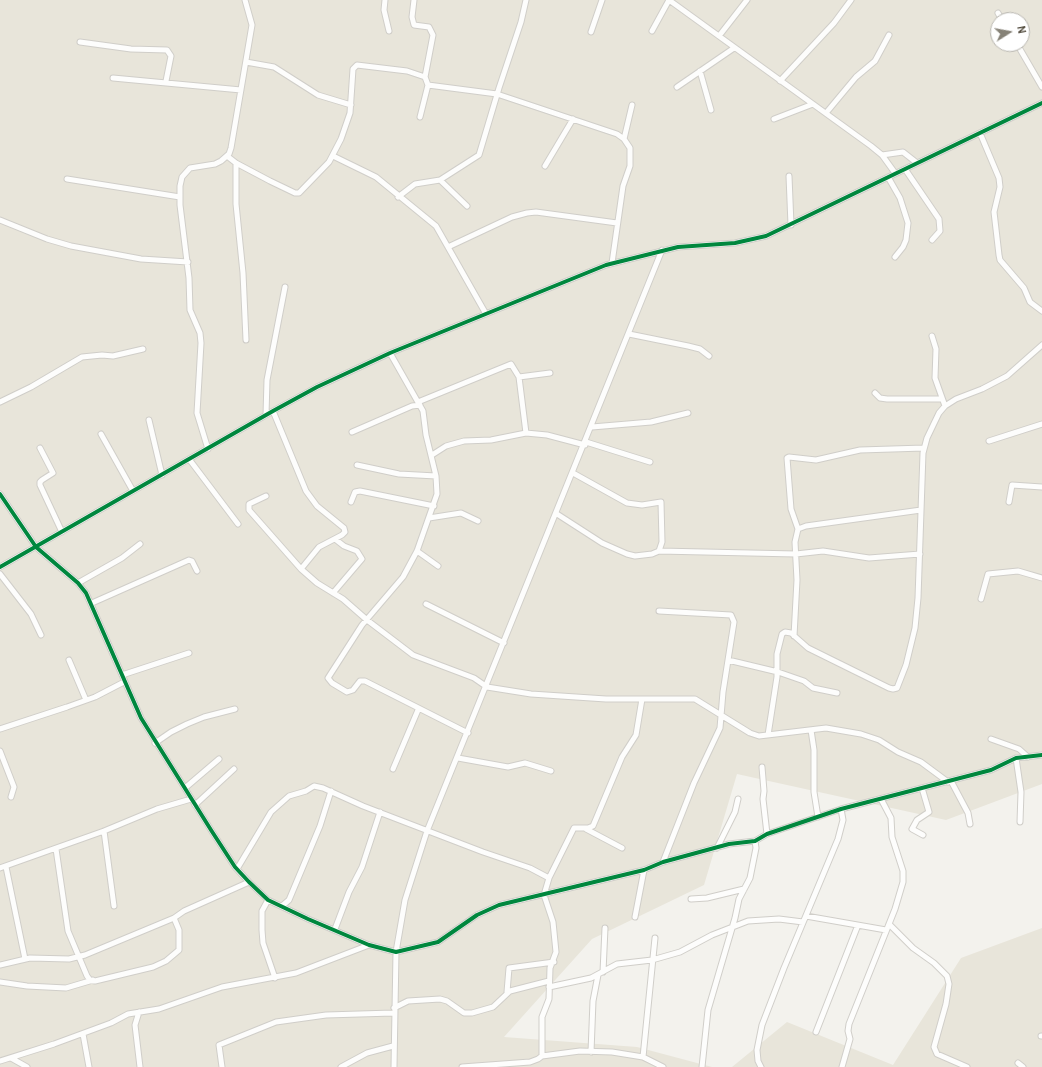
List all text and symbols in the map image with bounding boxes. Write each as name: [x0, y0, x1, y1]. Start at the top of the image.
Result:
north arrow: [990, 12, 1030, 52]
text: N: [1014, 25, 1028, 35]

